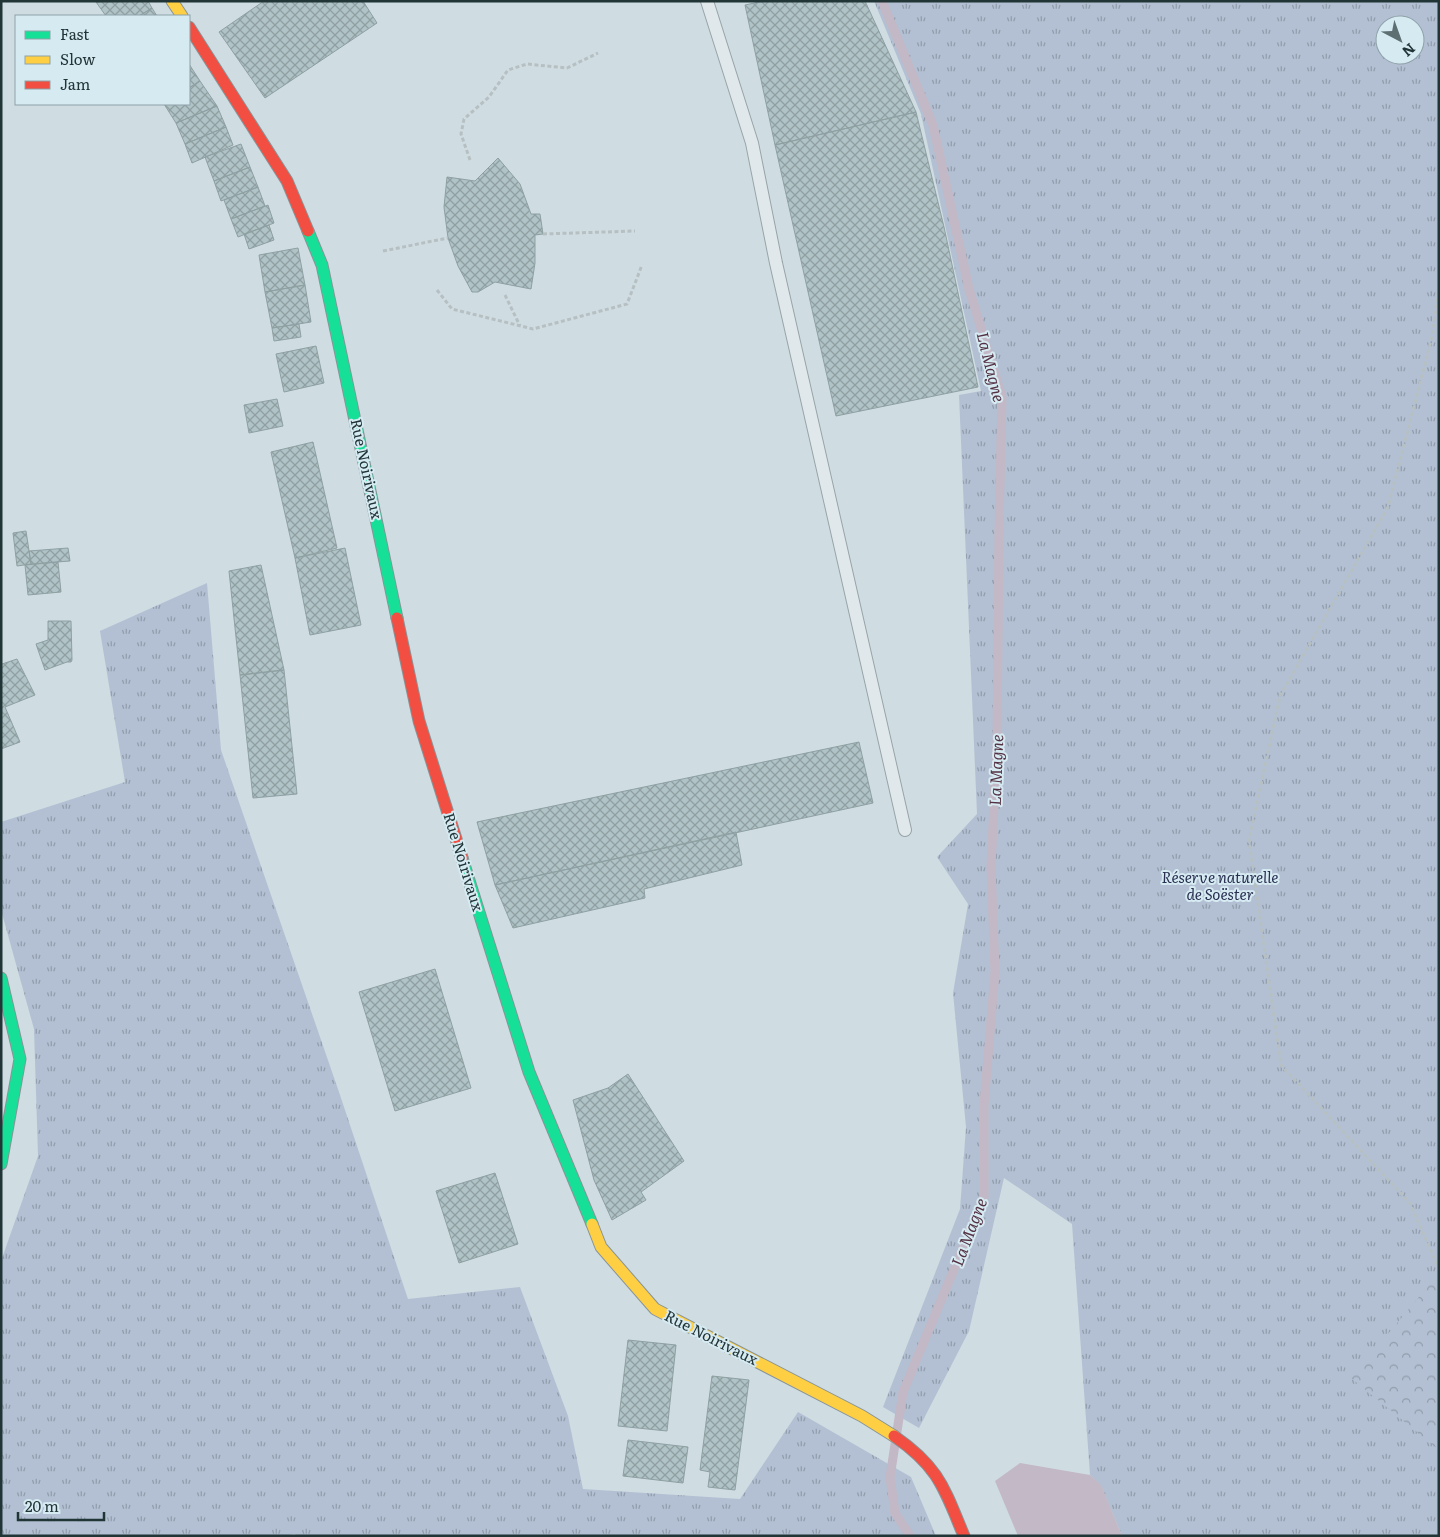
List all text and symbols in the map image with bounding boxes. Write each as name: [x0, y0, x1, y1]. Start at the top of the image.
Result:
legend: [15, 15, 190, 105]
north arrow: [1375, 15, 1425, 65]
text: Fast: [60, 22, 89, 45]
text: N: [1398, 39, 1420, 62]
text: Slow: [60, 47, 95, 70]
text: Jam: [60, 72, 91, 95]
water label: La Magne: [972, 329, 1012, 404]
street label: Rue Noirivaux: [346, 416, 389, 521]
water label: La Magne: [982, 734, 1008, 806]
street label: Rue Noirivaux: [439, 809, 490, 914]
park label: Réserve naturelle de Soëster: [1162, 865, 1278, 905]
water label: La Magne: [944, 1194, 992, 1269]
street label: Rue Noirivaux: [661, 1303, 763, 1370]
scale bar: [18, 1490, 104, 1522]
text: 20 m: [25, 1494, 59, 1517]

